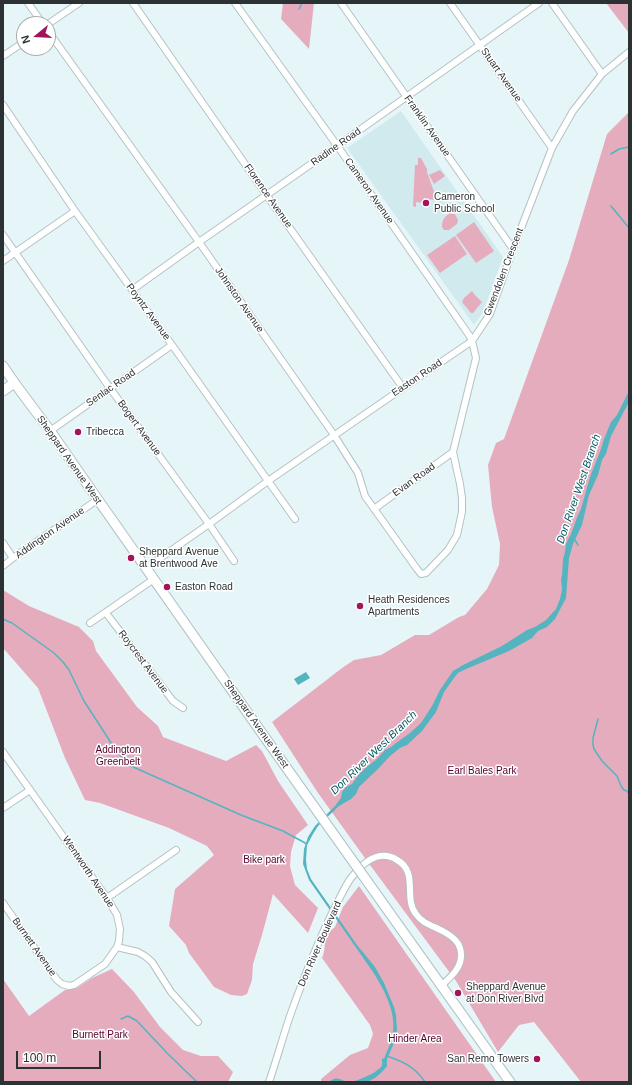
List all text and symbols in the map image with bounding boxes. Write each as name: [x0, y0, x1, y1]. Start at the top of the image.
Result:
north arrow: [16, 16, 56, 56]
text: N: [19, 34, 32, 45]
street label: Stuart Avenue: [478, 46, 524, 104]
street label: Franklin Avenue: [401, 93, 453, 159]
street label: Radine Road: [309, 125, 363, 169]
street label: Cameron Avenue: [342, 156, 396, 226]
street label: Florence Avenue: [241, 162, 295, 230]
place label: Cameron Public School: [434, 191, 495, 214]
marker: Cameron Public School: [421, 198, 431, 208]
street label: Gwendolen Crescent: [482, 226, 526, 318]
street label: Johnston Avenue: [212, 265, 266, 335]
street label: Poyntz Avenue: [123, 281, 173, 343]
street label: Easton Road: [390, 357, 444, 399]
street label: Senlac Road: [84, 367, 138, 409]
street label: Bogert Avenue: [115, 398, 163, 458]
street label: Sheppard Avenue West: [34, 413, 104, 507]
place label: Tribecca: [86, 426, 124, 438]
marker: Tribecca: [73, 427, 83, 437]
water label: Don River West Branch: [554, 433, 604, 545]
street label: Evan Road: [390, 461, 438, 499]
street label: Addington Avenue: [13, 505, 87, 561]
place label: Sheppard Avenue at Brentwood Ave: [139, 546, 219, 570]
marker: Sheppard Avenue at Brentwood Ave: [126, 553, 136, 563]
place label: Easton Road: [175, 581, 233, 593]
marker: Easton Road: [162, 582, 172, 592]
place label: Heath Residences Apartments: [368, 594, 450, 618]
marker: Heath Residences Apartments: [355, 601, 365, 611]
street label: Roycrest Avenue: [115, 628, 171, 696]
street label: Sheppard Avenue West: [221, 677, 291, 771]
water label: Don River West Branch: [328, 708, 420, 798]
park label: Addington Greenbelt: [95, 744, 141, 768]
park label: Earl Bales Park: [448, 765, 516, 777]
street label: Wentworth Avenue: [60, 834, 116, 910]
park label: Bike park: [243, 854, 285, 866]
street label: Don River Boulevard: [296, 899, 344, 989]
street label: Burnett Avenue: [9, 915, 59, 979]
place label: Sheppard Avenue at Don River Blvd: [466, 981, 546, 1004]
marker: Sheppard Avenue at Don River Blvd: [453, 988, 463, 998]
park label: Burnett Park: [72, 1029, 128, 1041]
park label: Hinder Area: [388, 1033, 442, 1045]
scale bar: [18, 1043, 103, 1069]
text: 100 m: [23, 1051, 56, 1065]
place label: San Remo Towers: [447, 1053, 529, 1065]
marker: San Remo Towers: [532, 1054, 542, 1064]

